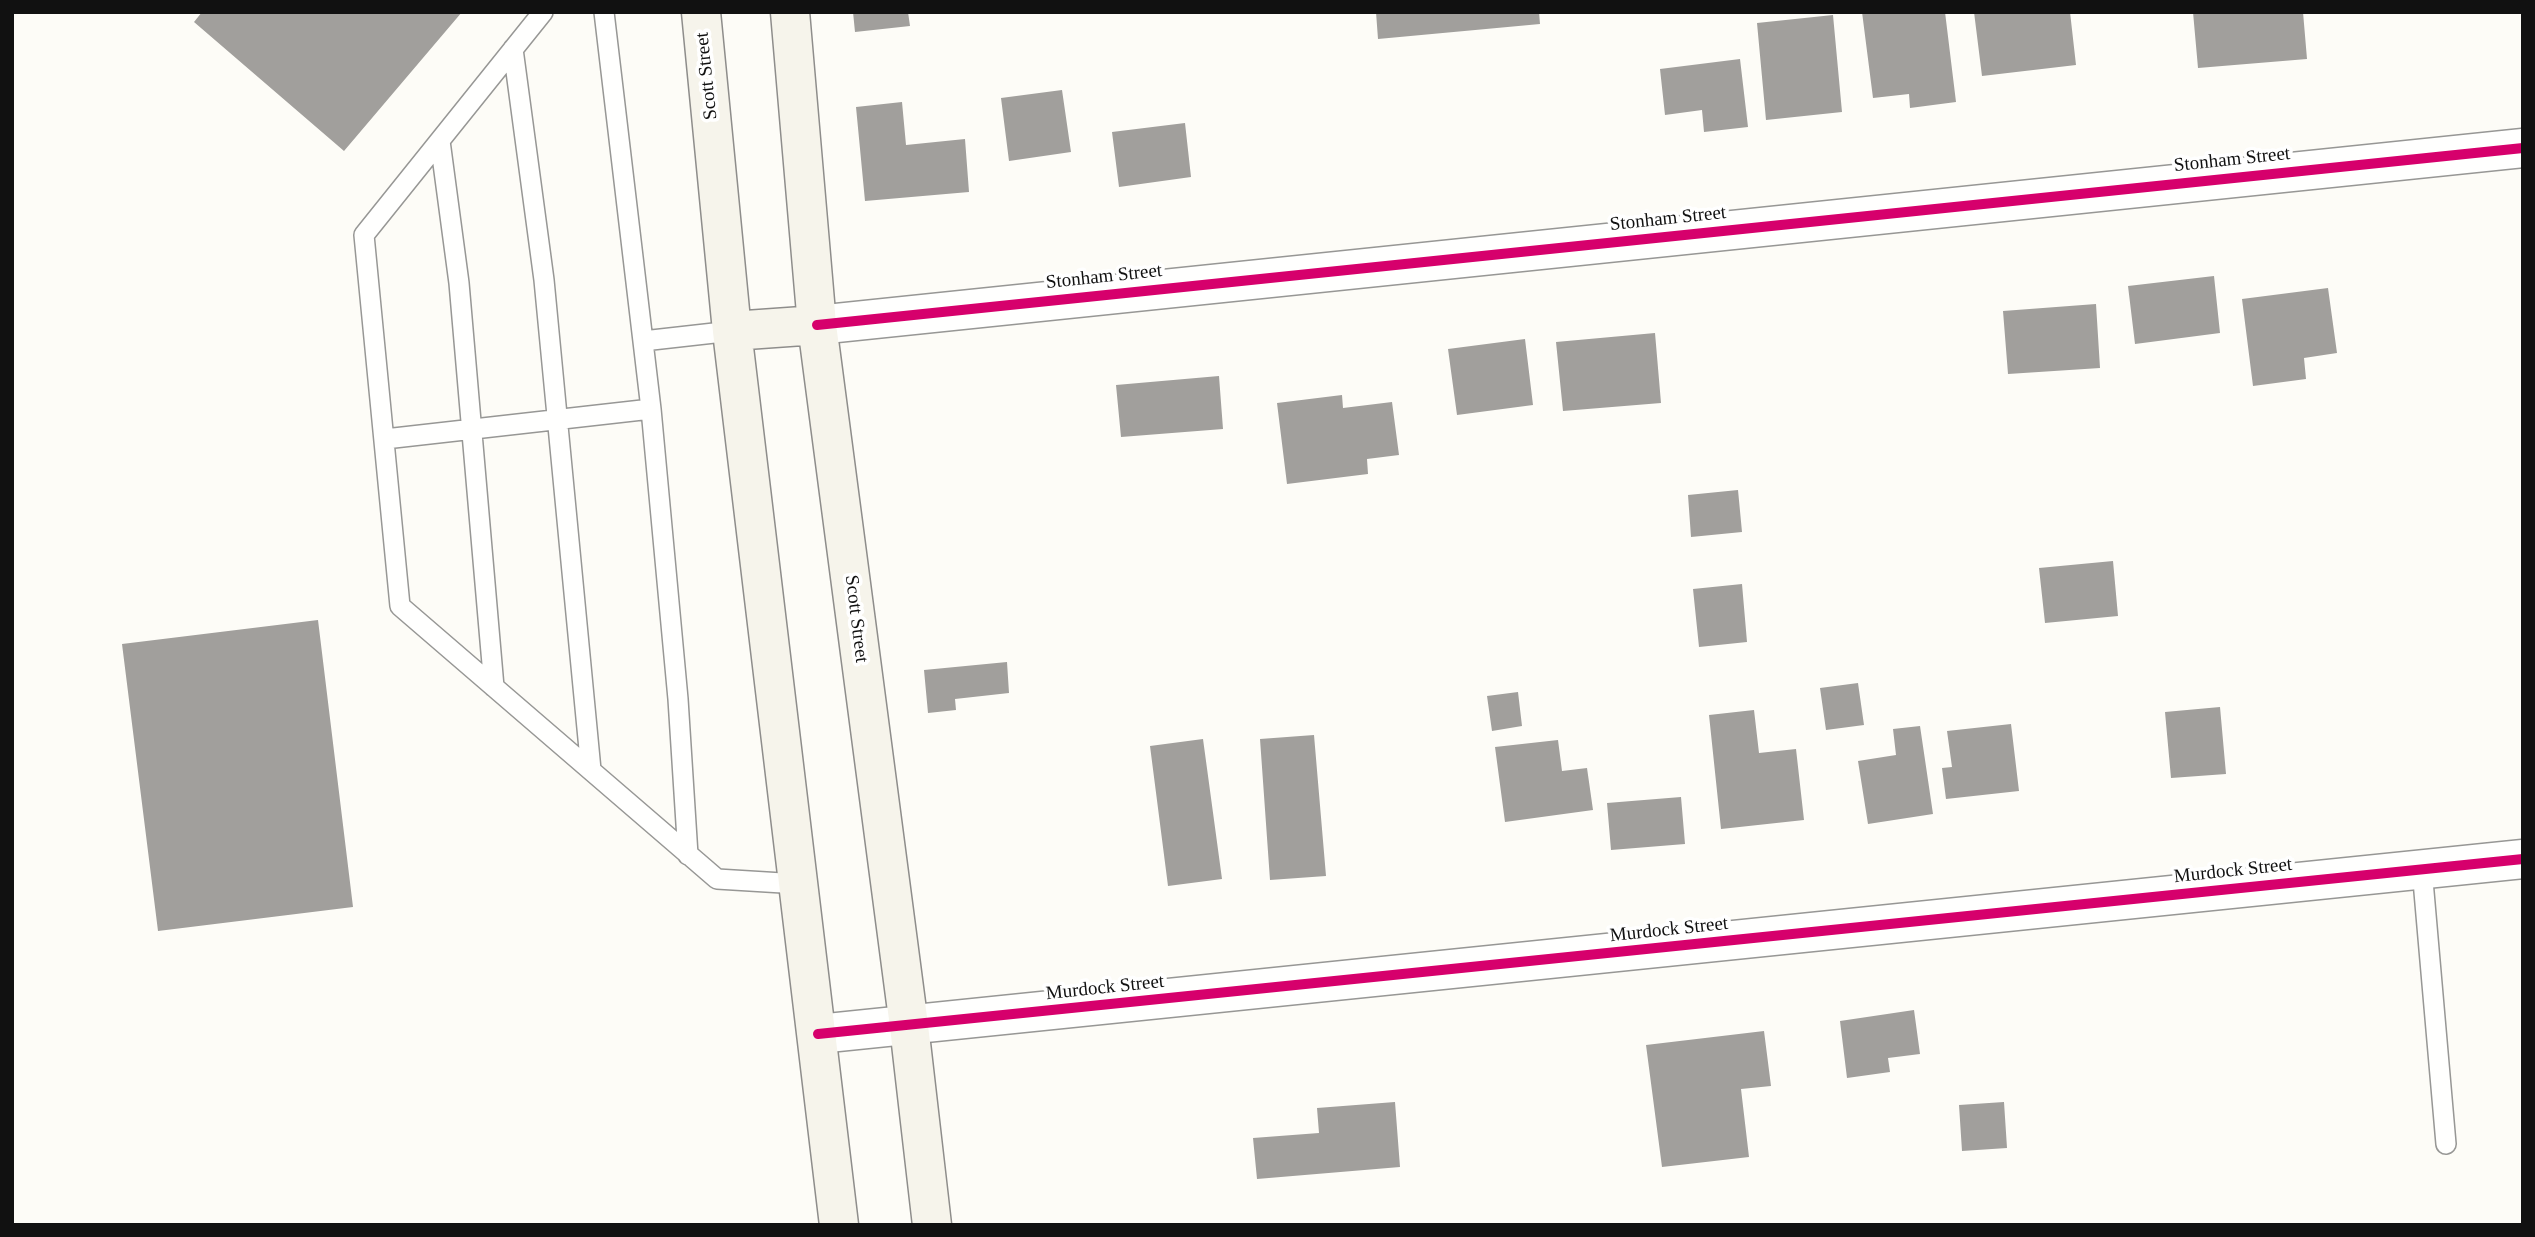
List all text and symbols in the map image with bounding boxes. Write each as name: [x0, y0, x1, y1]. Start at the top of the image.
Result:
street label: Scott Street: [691, 31, 723, 121]
street label: Stonham Street: [2173, 143, 2291, 177]
street label: Stonham Street: [1609, 202, 1727, 236]
street label: Stonham Street: [1045, 260, 1163, 294]
street label: Scott Street: [839, 574, 873, 664]
street label: Murdock Street: [2173, 853, 2293, 889]
street label: Murdock Street: [1609, 912, 1729, 948]
street label: Murdock Street: [1045, 970, 1165, 1006]

